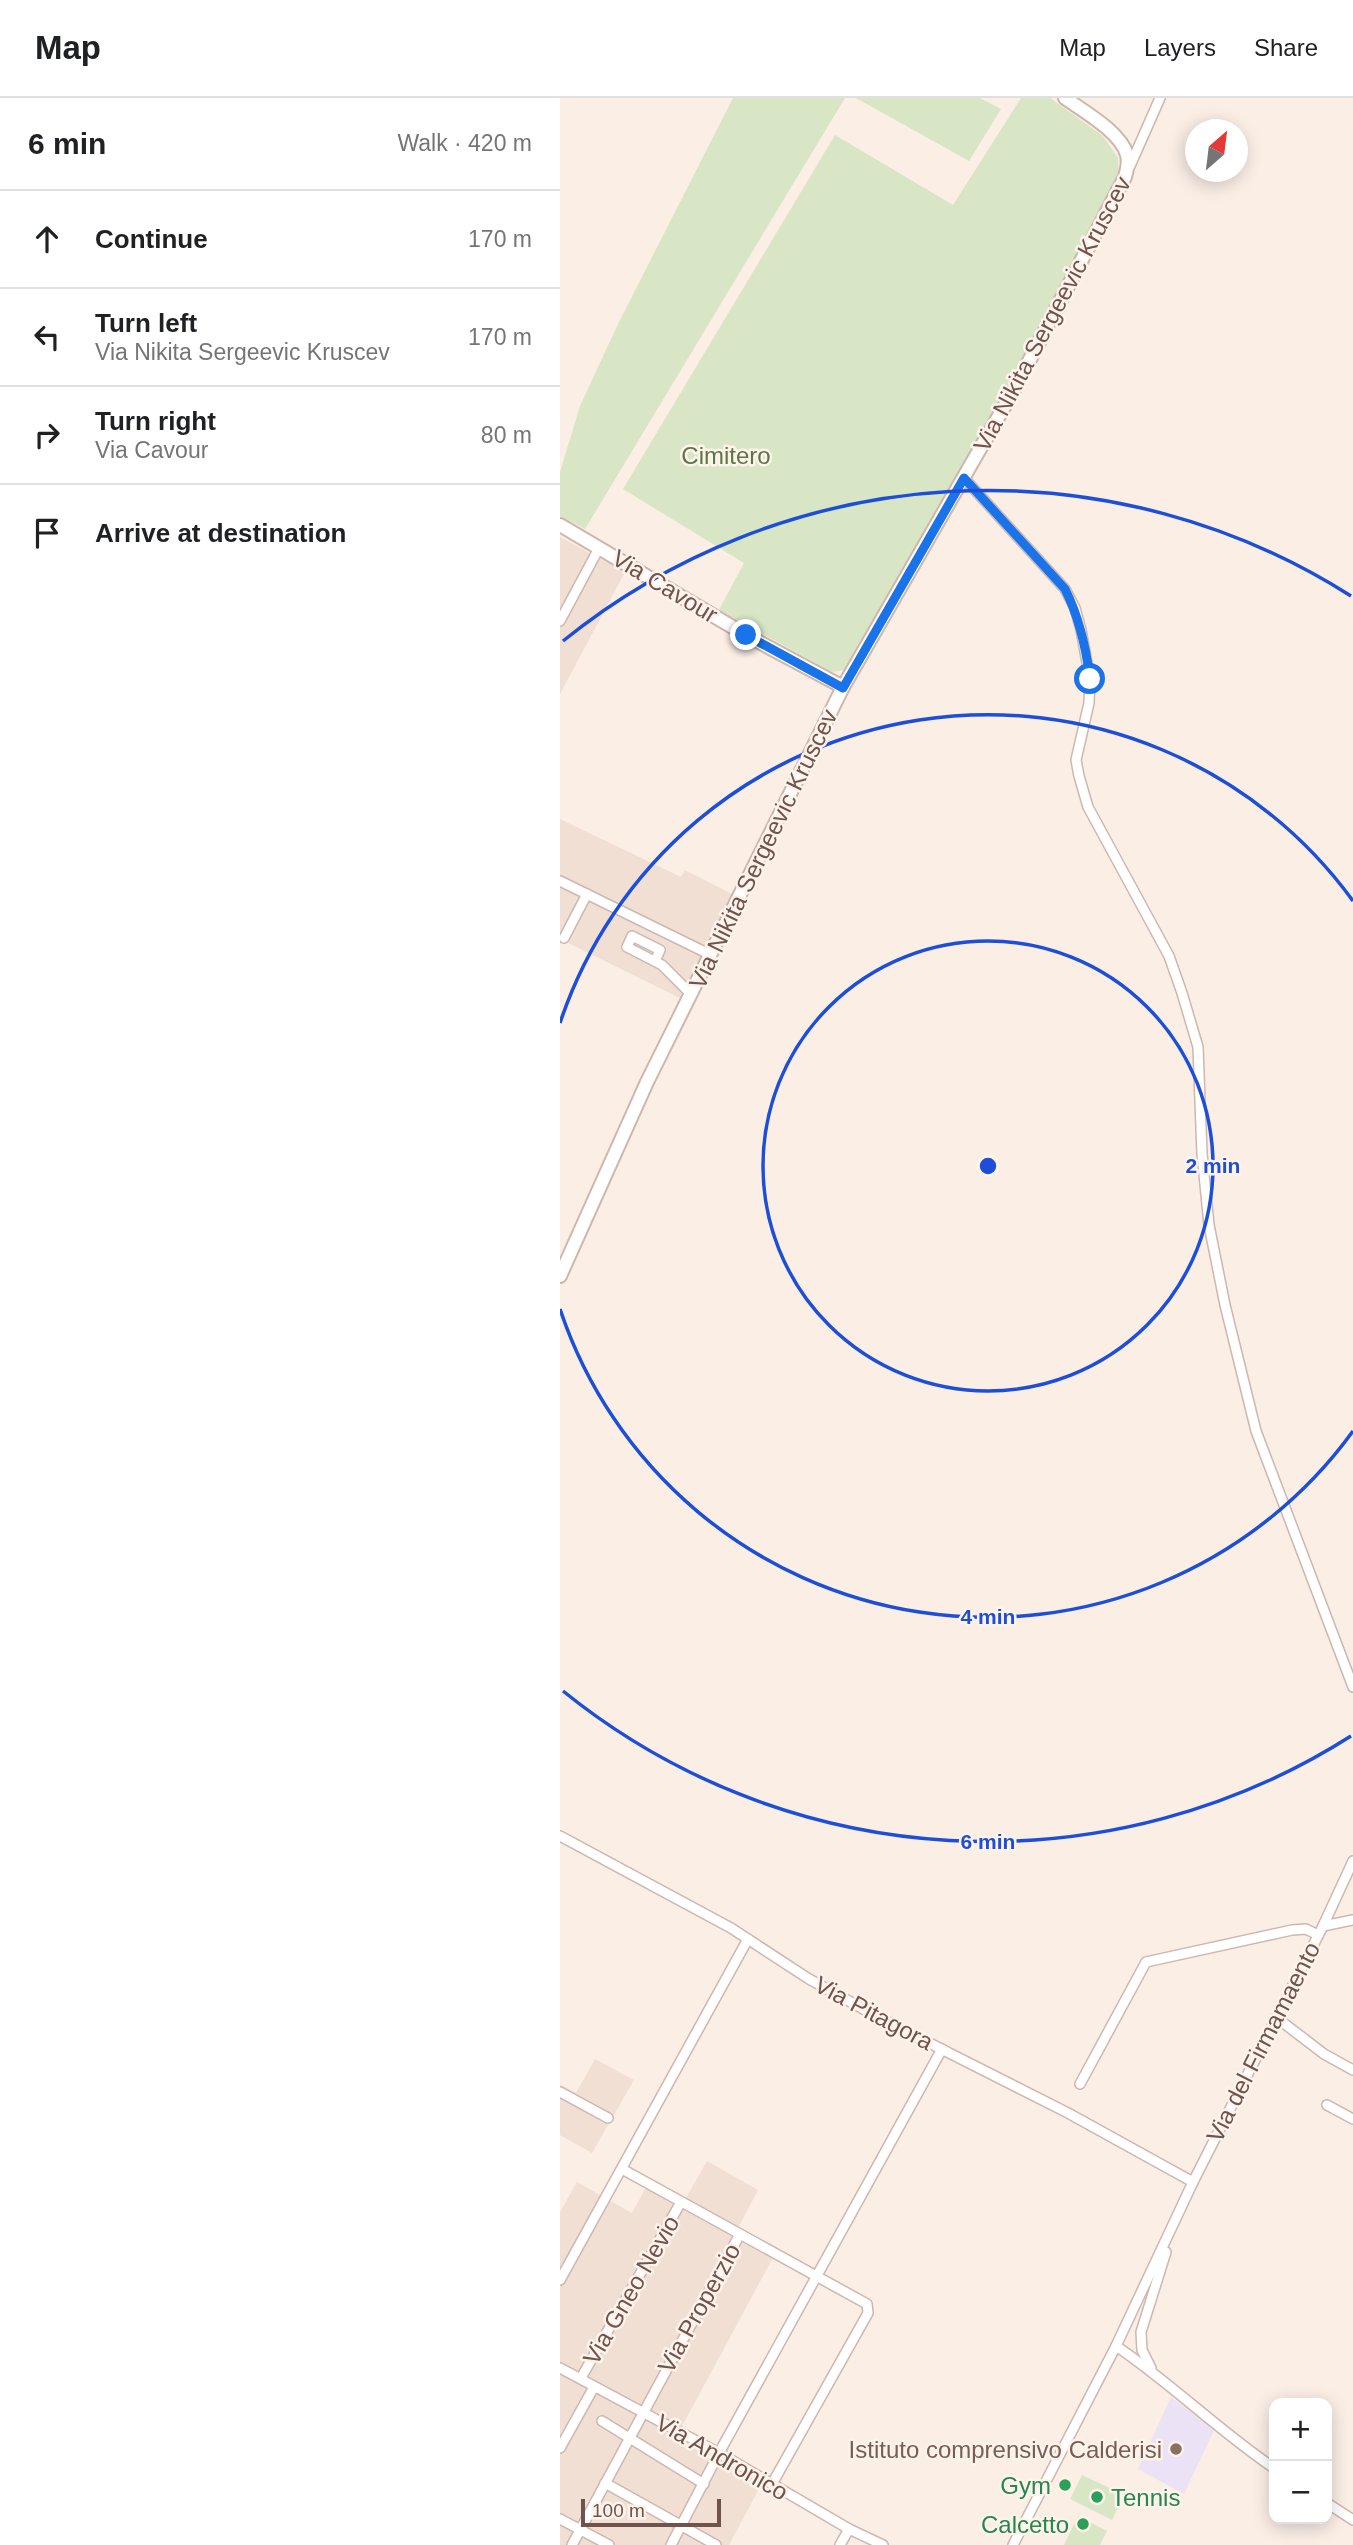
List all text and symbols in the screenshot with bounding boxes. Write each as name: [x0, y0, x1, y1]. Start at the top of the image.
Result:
text: Map: [35, 29, 101, 66]
text: Map: [1059, 34, 1106, 61]
text: Layers: [1144, 34, 1216, 61]
text: Share: [1254, 34, 1318, 61]
north arrow: [1185, 119, 1248, 182]
text: 6 min: [28, 127, 106, 160]
text: Walk · 420 m: [397, 130, 532, 156]
street label: Via Nikita Sergeevic Kruscev: [968, 172, 1136, 456]
icon: ahead: [28, 220, 66, 258]
text: Continue: [95, 224, 208, 254]
text: 170 m: [468, 226, 532, 252]
text: Turn left: [95, 308, 197, 338]
icon: left: [28, 318, 66, 356]
text: 170 m: [468, 324, 532, 350]
text: Via Nikita Sergeevic Kruscev: [95, 339, 390, 365]
text: Turn right: [95, 406, 216, 436]
icon: right: [28, 416, 66, 454]
text: 80 m: [481, 422, 532, 448]
text: Via Cavour: [95, 437, 208, 463]
park label: Cimitero: [681, 442, 771, 469]
icon: arrive: [28, 514, 66, 552]
text: Arrive at destination: [95, 518, 346, 548]
street label: Via Cavour: [607, 544, 723, 628]
route end: [730, 619, 761, 650]
route start: [1074, 663, 1105, 694]
street label: Via Nikita Sergeevic Kruscev: [683, 705, 843, 993]
centre of rings: [976, 1154, 1000, 1178]
text: 2 min: [1186, 1154, 1240, 1177]
text: 4 min: [961, 1605, 1015, 1628]
text: 6 min: [961, 1830, 1015, 1853]
street label: Via del Firmamaento: [1201, 1937, 1325, 2147]
street label: Via Pitagora: [810, 1970, 938, 2056]
street label: Via Gneo Nevio: [577, 2211, 685, 2369]
street label: Via Properzio: [652, 2239, 746, 2377]
map controls: [1269, 2398, 1332, 2524]
button: +: [1269, 2398, 1332, 2461]
street label: Via Andronico: [651, 2408, 793, 2506]
place label: Istituto comprensivo Calderisi: [849, 2436, 1162, 2463]
marker: Istituto comprensivo Calderisi: [1168, 2441, 1184, 2457]
button: −: [1269, 2461, 1332, 2524]
place label: Gym: [1000, 2472, 1051, 2499]
marker: Gym: [1057, 2477, 1073, 2493]
place label: Tennis: [1111, 2484, 1180, 2511]
marker: Tennis: [1089, 2489, 1105, 2505]
scale bar: [581, 2496, 721, 2528]
text: 100 m: [592, 2500, 645, 2521]
place label: Calcetto: [981, 2511, 1069, 2538]
marker: Calcetto: [1075, 2516, 1091, 2532]

